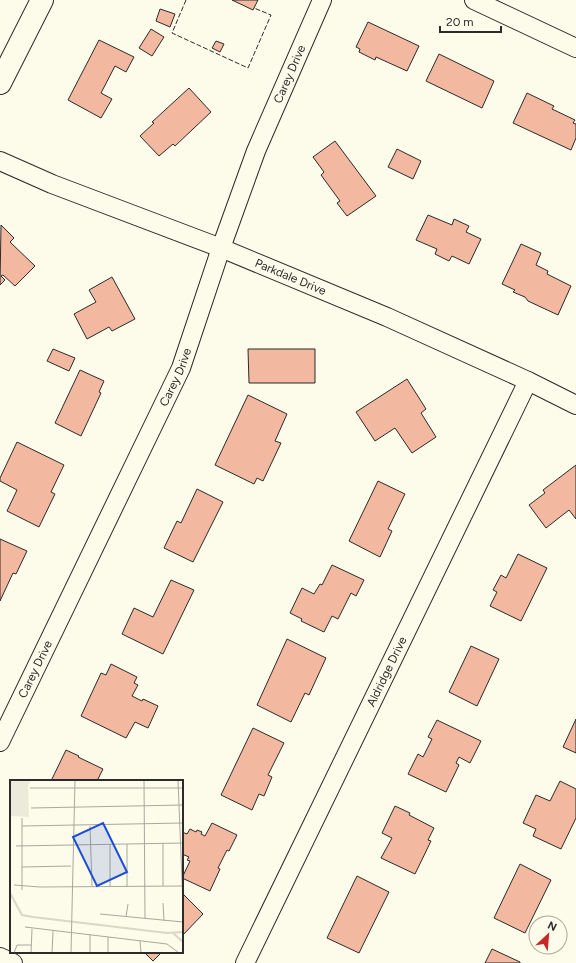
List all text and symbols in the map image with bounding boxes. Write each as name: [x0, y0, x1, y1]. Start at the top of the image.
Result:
scale bar: [440, 8, 501, 34]
text: 20 m: [446, 15, 474, 29]
street label: Carey Drive: [271, 42, 309, 105]
street label: Parkdale Drive: [253, 256, 329, 298]
street label: Carey Drive: [157, 346, 194, 409]
street label: Aldridge Drive: [364, 634, 410, 709]
street label: Carey Drive: [15, 638, 55, 700]
inset map: [10, 780, 183, 953]
north arrow: [528, 915, 568, 955]
text: N: [545, 919, 559, 934]

